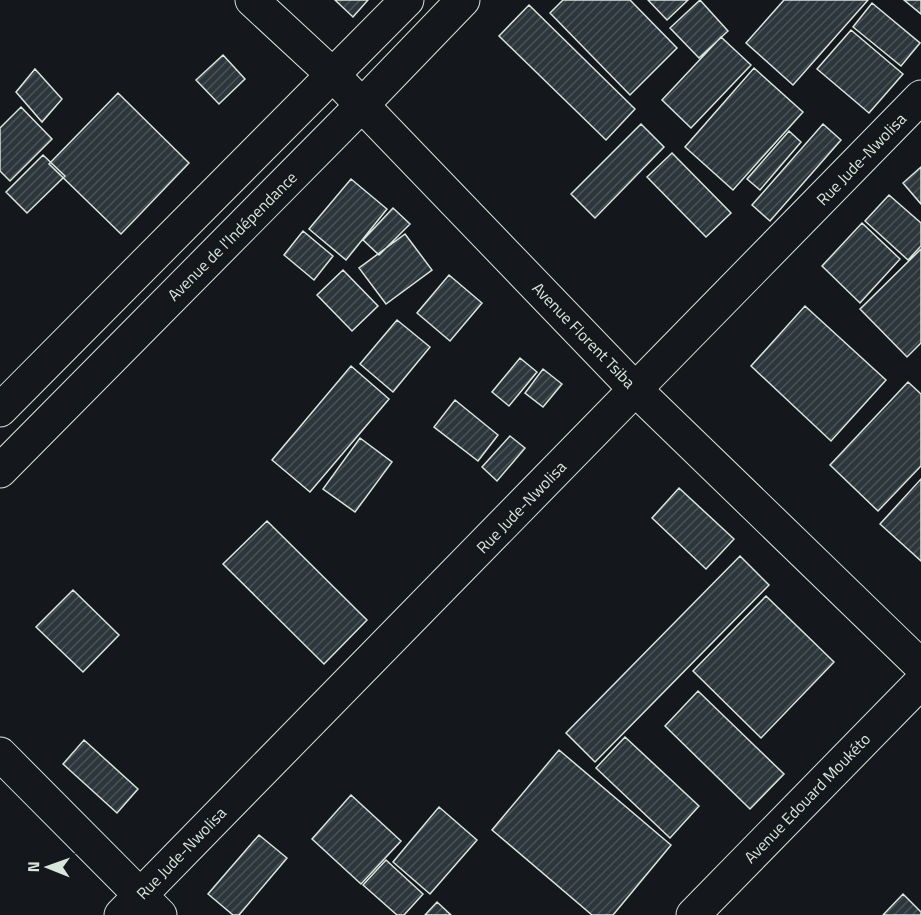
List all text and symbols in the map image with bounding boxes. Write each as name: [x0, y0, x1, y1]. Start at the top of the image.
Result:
street label: Rue Jude-Nwolisa: [810, 107, 912, 211]
street label: Avenue de l'Indépendance: [162, 166, 302, 306]
street label: Avenue Florent Tsiba: [527, 276, 641, 394]
street label: Rue Jude-Nwolisa: [470, 455, 572, 559]
street label: Avenue Edouard Moukéto: [738, 727, 876, 869]
street label: Rue Jude-Nwolisa: [130, 801, 232, 905]
north arrow: [18, 837, 78, 897]
text: N: [21, 861, 45, 872]

